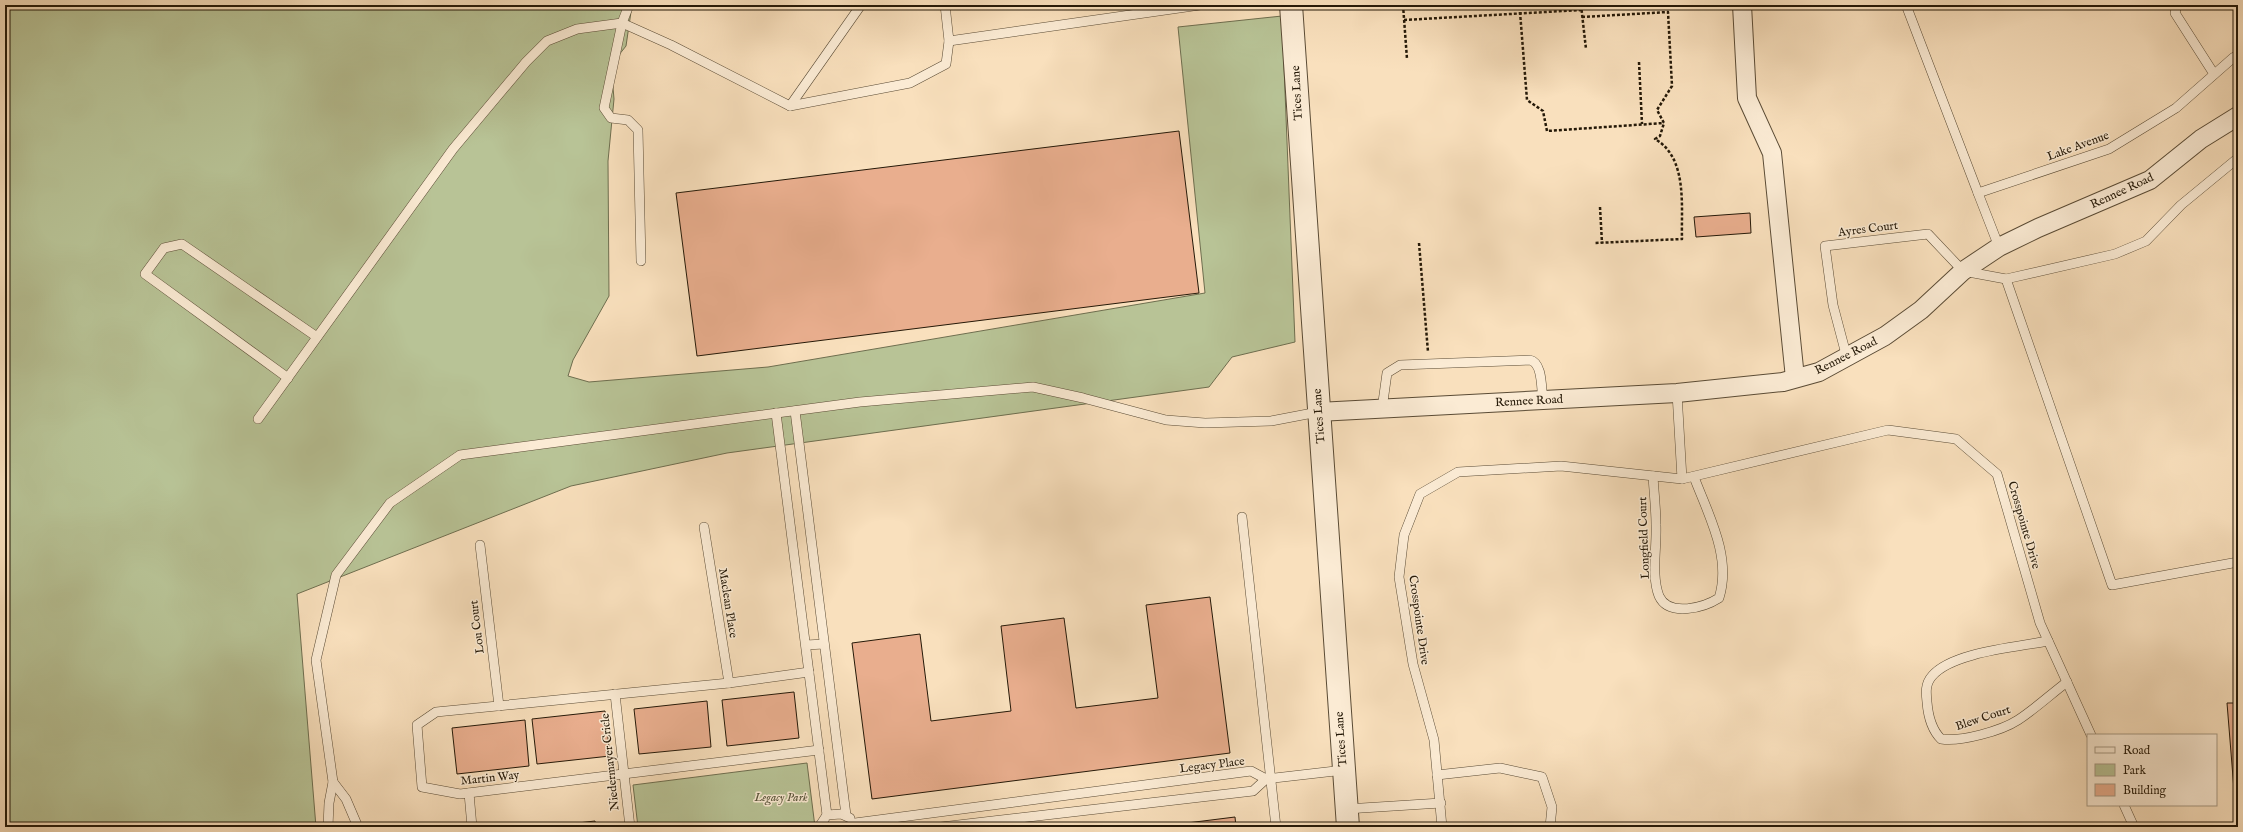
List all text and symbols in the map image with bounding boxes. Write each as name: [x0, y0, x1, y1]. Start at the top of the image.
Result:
street label: Tices Lane: [1288, 65, 1306, 121]
street label: Lake Avenue: [2045, 128, 2111, 164]
street label: Rennee Road: [2088, 170, 2157, 212]
street label: Ayres Court: [1836, 218, 1899, 240]
street label: Rennee Road: [1812, 334, 1880, 378]
street label: Tices Lane: [1310, 388, 1328, 444]
street label: Rennee Road: [1495, 392, 1564, 410]
street label: Crosspointe Drive: [2003, 479, 2044, 571]
street label: Longfield Court: [1635, 497, 1653, 579]
street label: Maclean Place: [715, 567, 741, 640]
street label: Crosspointe Drive: [1404, 574, 1433, 666]
street label: Lou Court: [466, 599, 488, 655]
street label: Blew Court: [1954, 702, 2012, 734]
street label: Tices Lane: [1332, 711, 1350, 767]
street label: Niedermayer Cricle: [597, 712, 623, 811]
legend: [2087, 734, 2217, 806]
text: Road: [2123, 743, 2151, 758]
street label: Legacy Place: [1179, 753, 1246, 776]
text: Park: [2123, 763, 2146, 778]
street label: Martin Way: [460, 767, 520, 789]
text: Building: [2123, 783, 2167, 798]
park label: Legacy Park: [753, 790, 808, 806]

